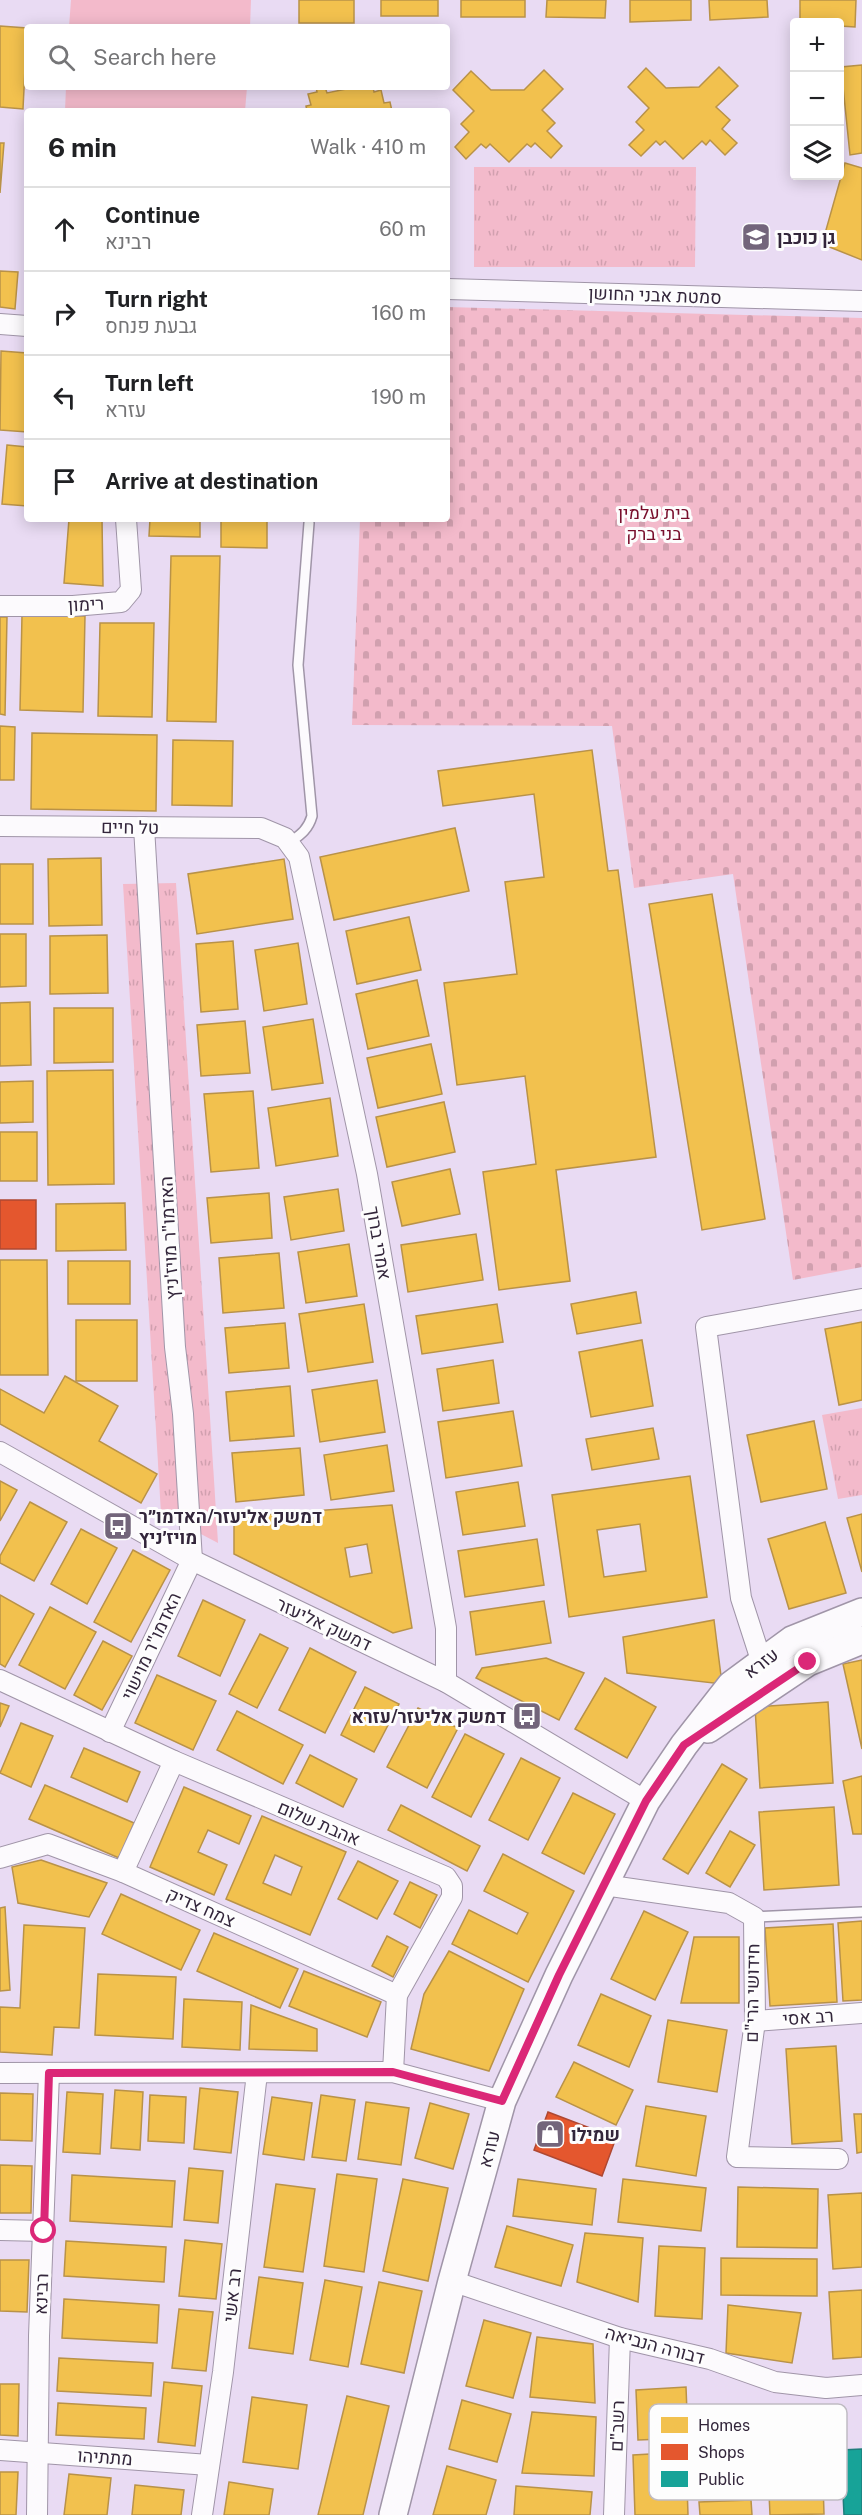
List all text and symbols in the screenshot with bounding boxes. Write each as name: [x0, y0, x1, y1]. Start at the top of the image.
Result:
map controls: [790, 18, 844, 180]
button: +: [790, 18, 844, 72]
search box: [24, 24, 450, 90]
icon: search: [45, 41, 78, 74]
text: Search here: [93, 44, 217, 70]
button: −: [790, 72, 844, 126]
button: layers: [790, 126, 844, 180]
text: 6 min: [48, 132, 117, 163]
text: Walk · 410 m: [310, 135, 426, 159]
text: Continue: [105, 202, 200, 228]
icon: ahead: [48, 213, 81, 246]
text: 60 m: [379, 217, 426, 241]
school or university icon: גן כוכבן: [740, 221, 772, 253]
place label: גן כוכבן: [777, 227, 836, 248]
text: רבינא: [105, 230, 151, 254]
street label: סמטת אבני החושן: [588, 282, 722, 308]
text: Turn right: [105, 286, 208, 312]
icon: right: [48, 297, 81, 330]
text: 160 m: [371, 301, 426, 325]
text: גבעת פנחס: [105, 314, 197, 338]
text: Turn left: [105, 370, 194, 396]
icon: left: [48, 381, 81, 414]
text: 190 m: [371, 385, 426, 409]
text: עזרא: [105, 398, 146, 422]
icon: arrive: [48, 465, 81, 498]
text: Arrive at destination: [105, 468, 318, 494]
park label: בית עלמין בני ברק: [618, 502, 691, 544]
street label: רימון: [67, 593, 105, 615]
street label: טל חיים: [101, 816, 159, 838]
street label: האדמו"ר מויז'ניץ: [155, 1176, 183, 1300]
street label: אמרי ברוך: [362, 1205, 396, 1281]
place label: דמשק אליעזר/האדמו״ר מויז׳ניץ: [139, 1506, 322, 1548]
bus stop icon: דמשק אליעזר/האדמו״ר מויז׳ניץ: [102, 1510, 134, 1542]
street label: האדמו"ר מוישוי: [117, 1589, 185, 1703]
street label: דמשק אליעזר: [273, 1593, 375, 1655]
street label: עזרא: [740, 1643, 782, 1683]
route end: [794, 1648, 820, 1674]
bus stop icon: דמשק אליעזר/עזרא: [511, 1700, 543, 1732]
place label: דמשק אליעזר/עזרא: [352, 1706, 506, 1727]
street label: אהבת שלום: [275, 1796, 363, 1850]
street label: צמח צדיק: [164, 1883, 238, 1931]
street label: חידושי הרי"ם: [741, 1943, 763, 2043]
street label: רב אסי: [782, 2005, 834, 2029]
shop icon: שמילו: [534, 2118, 566, 2150]
place label: שמילו: [571, 2124, 620, 2145]
street label: עזרא: [474, 2128, 504, 2170]
route start: [30, 2217, 56, 2243]
street label: רב אשי: [219, 2267, 245, 2323]
street label: רבינא: [30, 2273, 52, 2315]
street label: דבורה הנביאה: [603, 2322, 707, 2368]
street label: רשב"ם: [606, 2400, 628, 2452]
legend: [649, 2404, 847, 2500]
text: Homes: [698, 2416, 750, 2435]
text: Shops: [698, 2443, 745, 2462]
street label: מתתיהו: [77, 2445, 133, 2469]
text: Public: [698, 2470, 745, 2489]

